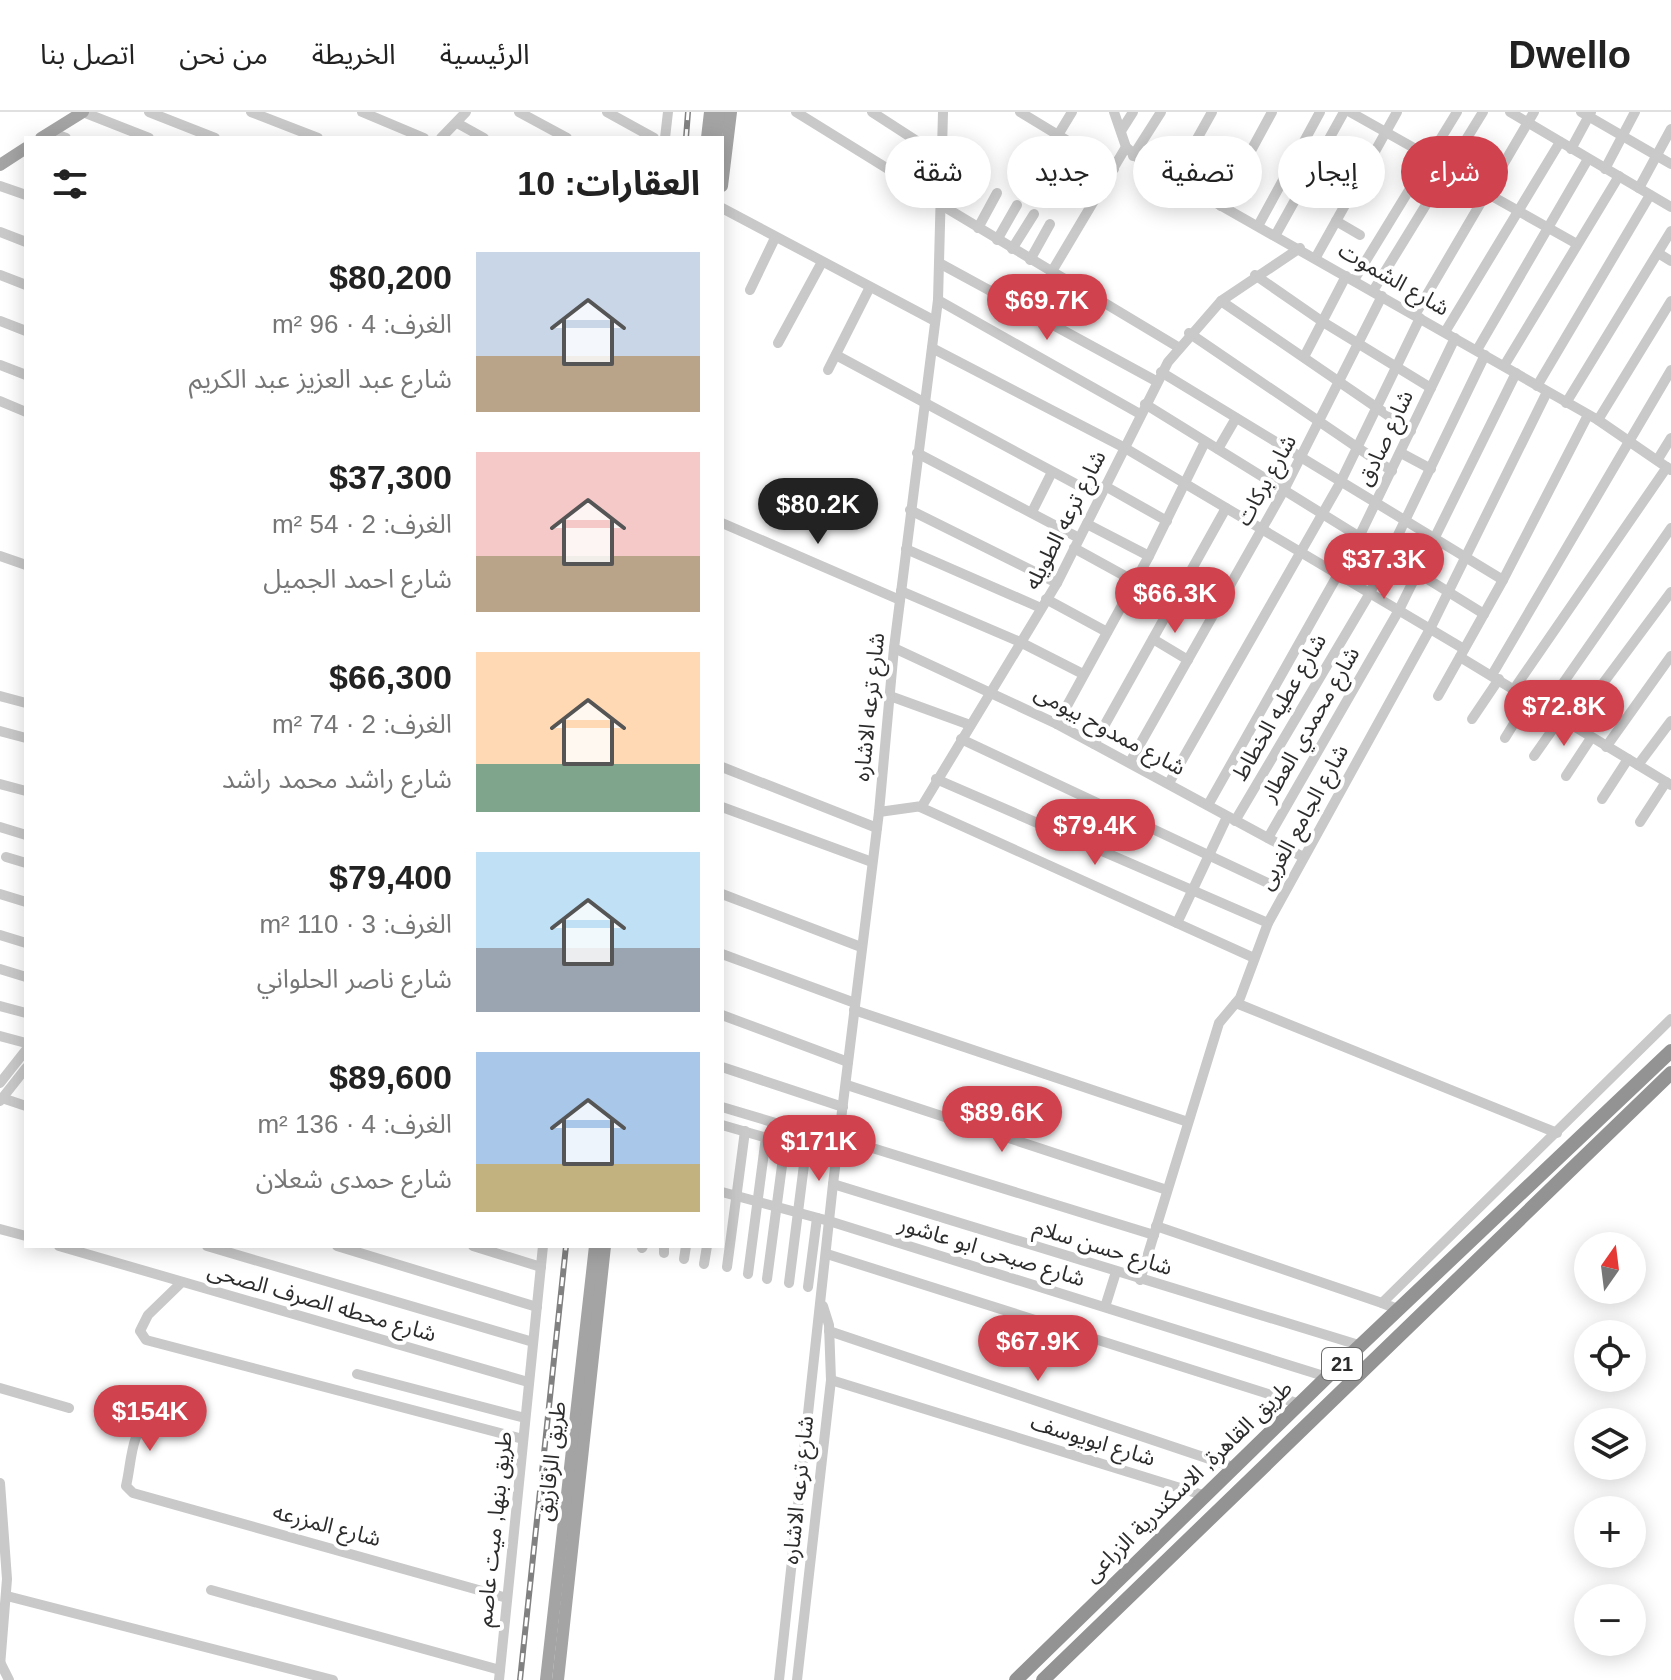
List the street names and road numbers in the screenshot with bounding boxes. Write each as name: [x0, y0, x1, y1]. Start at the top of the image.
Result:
street label: شارع الشموت: [1332, 237, 1454, 324]
street label: شارع صادق: [1352, 386, 1422, 492]
street label: شارع بركات: [1231, 430, 1305, 532]
street label: شارع ترعه الطويله: [1019, 446, 1114, 595]
street label: شارع عطيه الخطاط: [1227, 629, 1335, 787]
street label: شارع ترعه الاشاره: [849, 631, 893, 783]
street label: شارع محمدي العطار: [1255, 642, 1368, 809]
street label: شارع ممدوح بيومى: [1028, 680, 1190, 784]
street label: شارع الجامع الغربى: [1253, 740, 1357, 896]
street label: شارع صبحى ابو عاشور: [894, 1210, 1088, 1295]
street label: شارع حسن سلام: [1029, 1214, 1175, 1284]
street label: شارع محطه الصرف الصحى: [204, 1257, 439, 1350]
road number: 21: [1322, 1348, 1362, 1380]
street label: طريق القاهرة, الاسكندرية الزراعى: [1079, 1375, 1298, 1588]
street label: طريق الزقازيق: [531, 1400, 572, 1522]
street label: شارع ابويوسف: [1027, 1409, 1158, 1475]
street label: شارع ترعه الاشاره: [778, 1414, 822, 1566]
street label: طريق بنها, ميت عاصم: [471, 1430, 521, 1628]
street label: شارع المزرعه: [269, 1499, 384, 1555]

